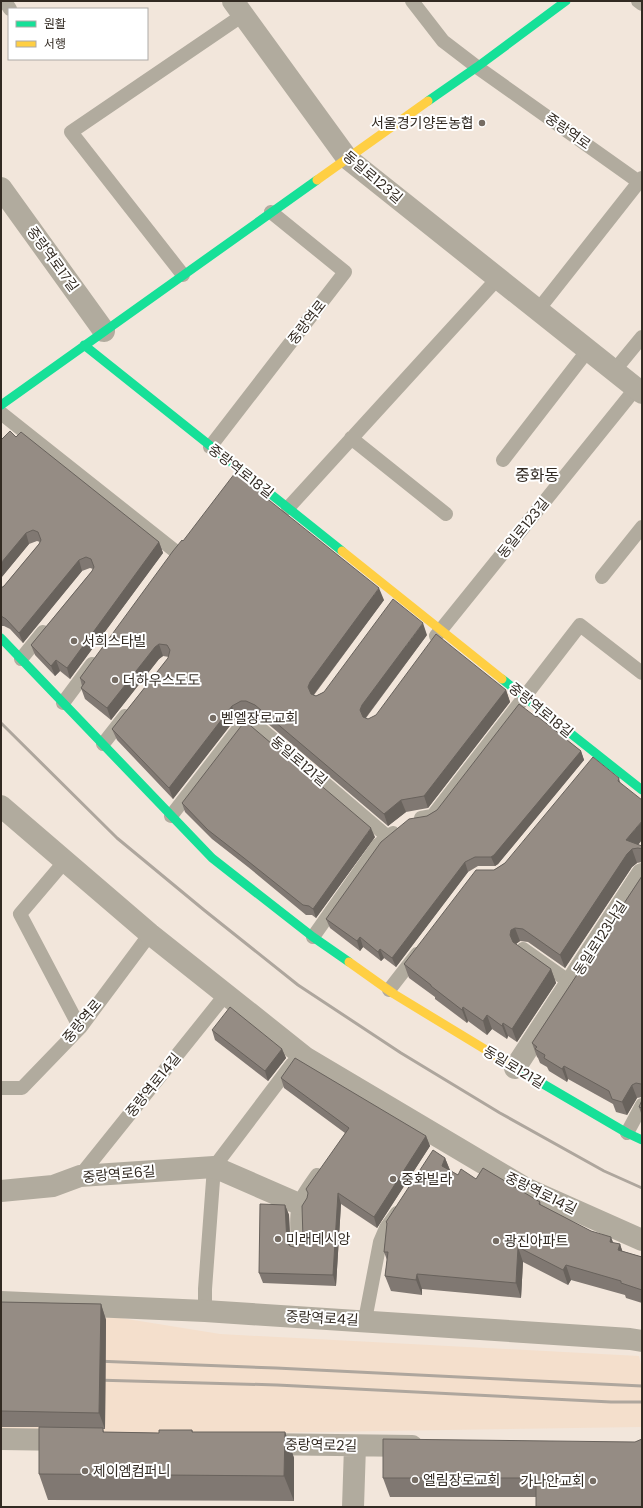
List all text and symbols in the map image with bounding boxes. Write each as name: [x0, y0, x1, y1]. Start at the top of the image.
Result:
legend: [8, 8, 148, 60]
text: 원활: [44, 15, 66, 32]
text: 서행: [44, 35, 66, 52]
street label: 중랑역로: [541, 108, 595, 154]
place label: 서울경기양돈농협: [371, 113, 474, 133]
marker: 서울경기양돈농협: [477, 118, 487, 128]
street label: 동일로123길: [339, 146, 407, 208]
street label: 중랑역로17길: [22, 222, 84, 296]
street label: 중랑역로: [283, 295, 331, 348]
street label: 중랑역로18길: [204, 439, 278, 503]
district label: 중화동: [515, 464, 559, 487]
street label: 동일로123길: [492, 494, 554, 562]
place label: 서희스타빌: [82, 631, 146, 651]
marker: 서희스타빌: [69, 636, 79, 646]
place label: 더하우스도도: [123, 670, 200, 690]
marker: 더하우스도도: [110, 675, 120, 685]
street label: 중랑역로18길: [505, 678, 577, 742]
place label: 벧엘장로교회: [221, 708, 298, 728]
marker: 벧엘장로교회: [208, 713, 218, 723]
street label: 동일로121길: [266, 731, 332, 791]
street label: 동일로123나길: [568, 897, 632, 979]
street label: 중랑역로: [58, 995, 106, 1047]
street label: 동일로121길: [479, 1041, 549, 1093]
street label: 중랑역로14길: [121, 1049, 185, 1121]
street label: 중랑역로6길: [82, 1161, 156, 1187]
street label: 중랑역로14길: [502, 1167, 580, 1219]
place label: 중화빌라: [401, 1169, 453, 1189]
marker: 중화빌라: [388, 1174, 398, 1184]
place label: 미래데시앙: [286, 1229, 351, 1249]
place label: 광진아파트: [504, 1231, 569, 1251]
marker: 미래데시앙: [273, 1234, 283, 1244]
marker: 광진아파트: [491, 1236, 501, 1246]
street label: 중랑역로4길: [285, 1306, 359, 1330]
street label: 중랑역로2길: [285, 1434, 357, 1456]
place label: 제이엠컴퍼니: [93, 1461, 170, 1481]
marker: 제이엠컴퍼니: [80, 1466, 90, 1476]
place label: 엘림장로교회: [423, 1470, 500, 1490]
place label: 가나안교회: [521, 1471, 585, 1491]
marker: 엘림장로교회: [410, 1475, 420, 1485]
marker: 가나안교회: [588, 1476, 598, 1486]

